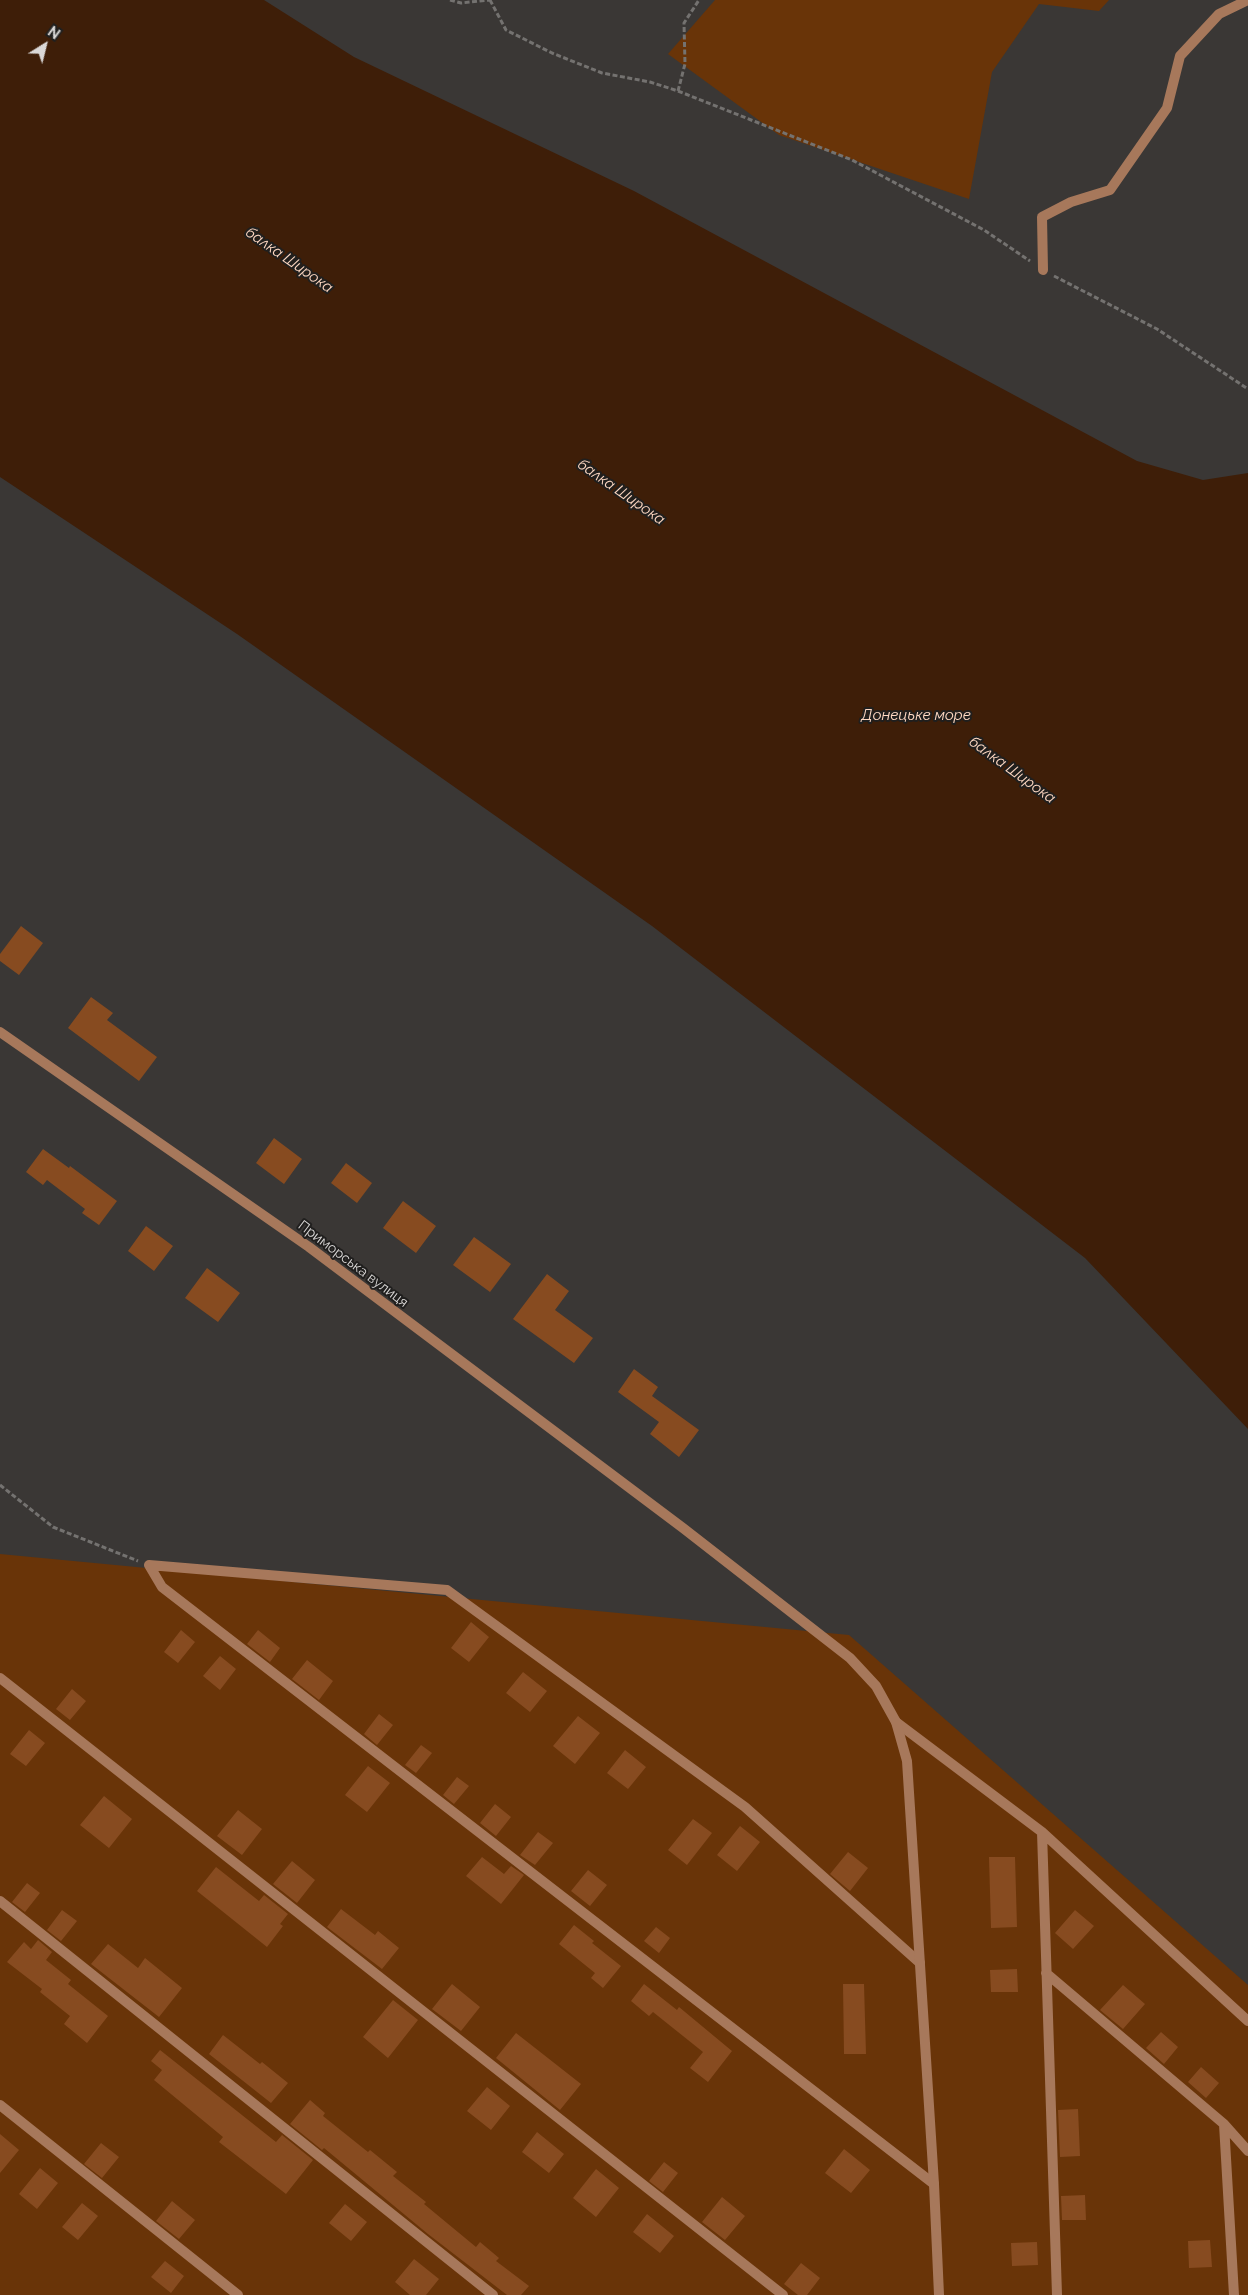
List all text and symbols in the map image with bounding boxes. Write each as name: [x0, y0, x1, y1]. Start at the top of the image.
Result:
north arrow: [20, 20, 70, 70]
text: N: [45, 23, 63, 42]
water label: балка Широка: [242, 223, 336, 297]
water label: балка Широка: [574, 455, 668, 529]
water label: Донецьке море: [861, 706, 971, 724]
water label: балка Широка: [965, 733, 1059, 807]
street label: Приморська вулиця: [295, 1217, 411, 1311]

